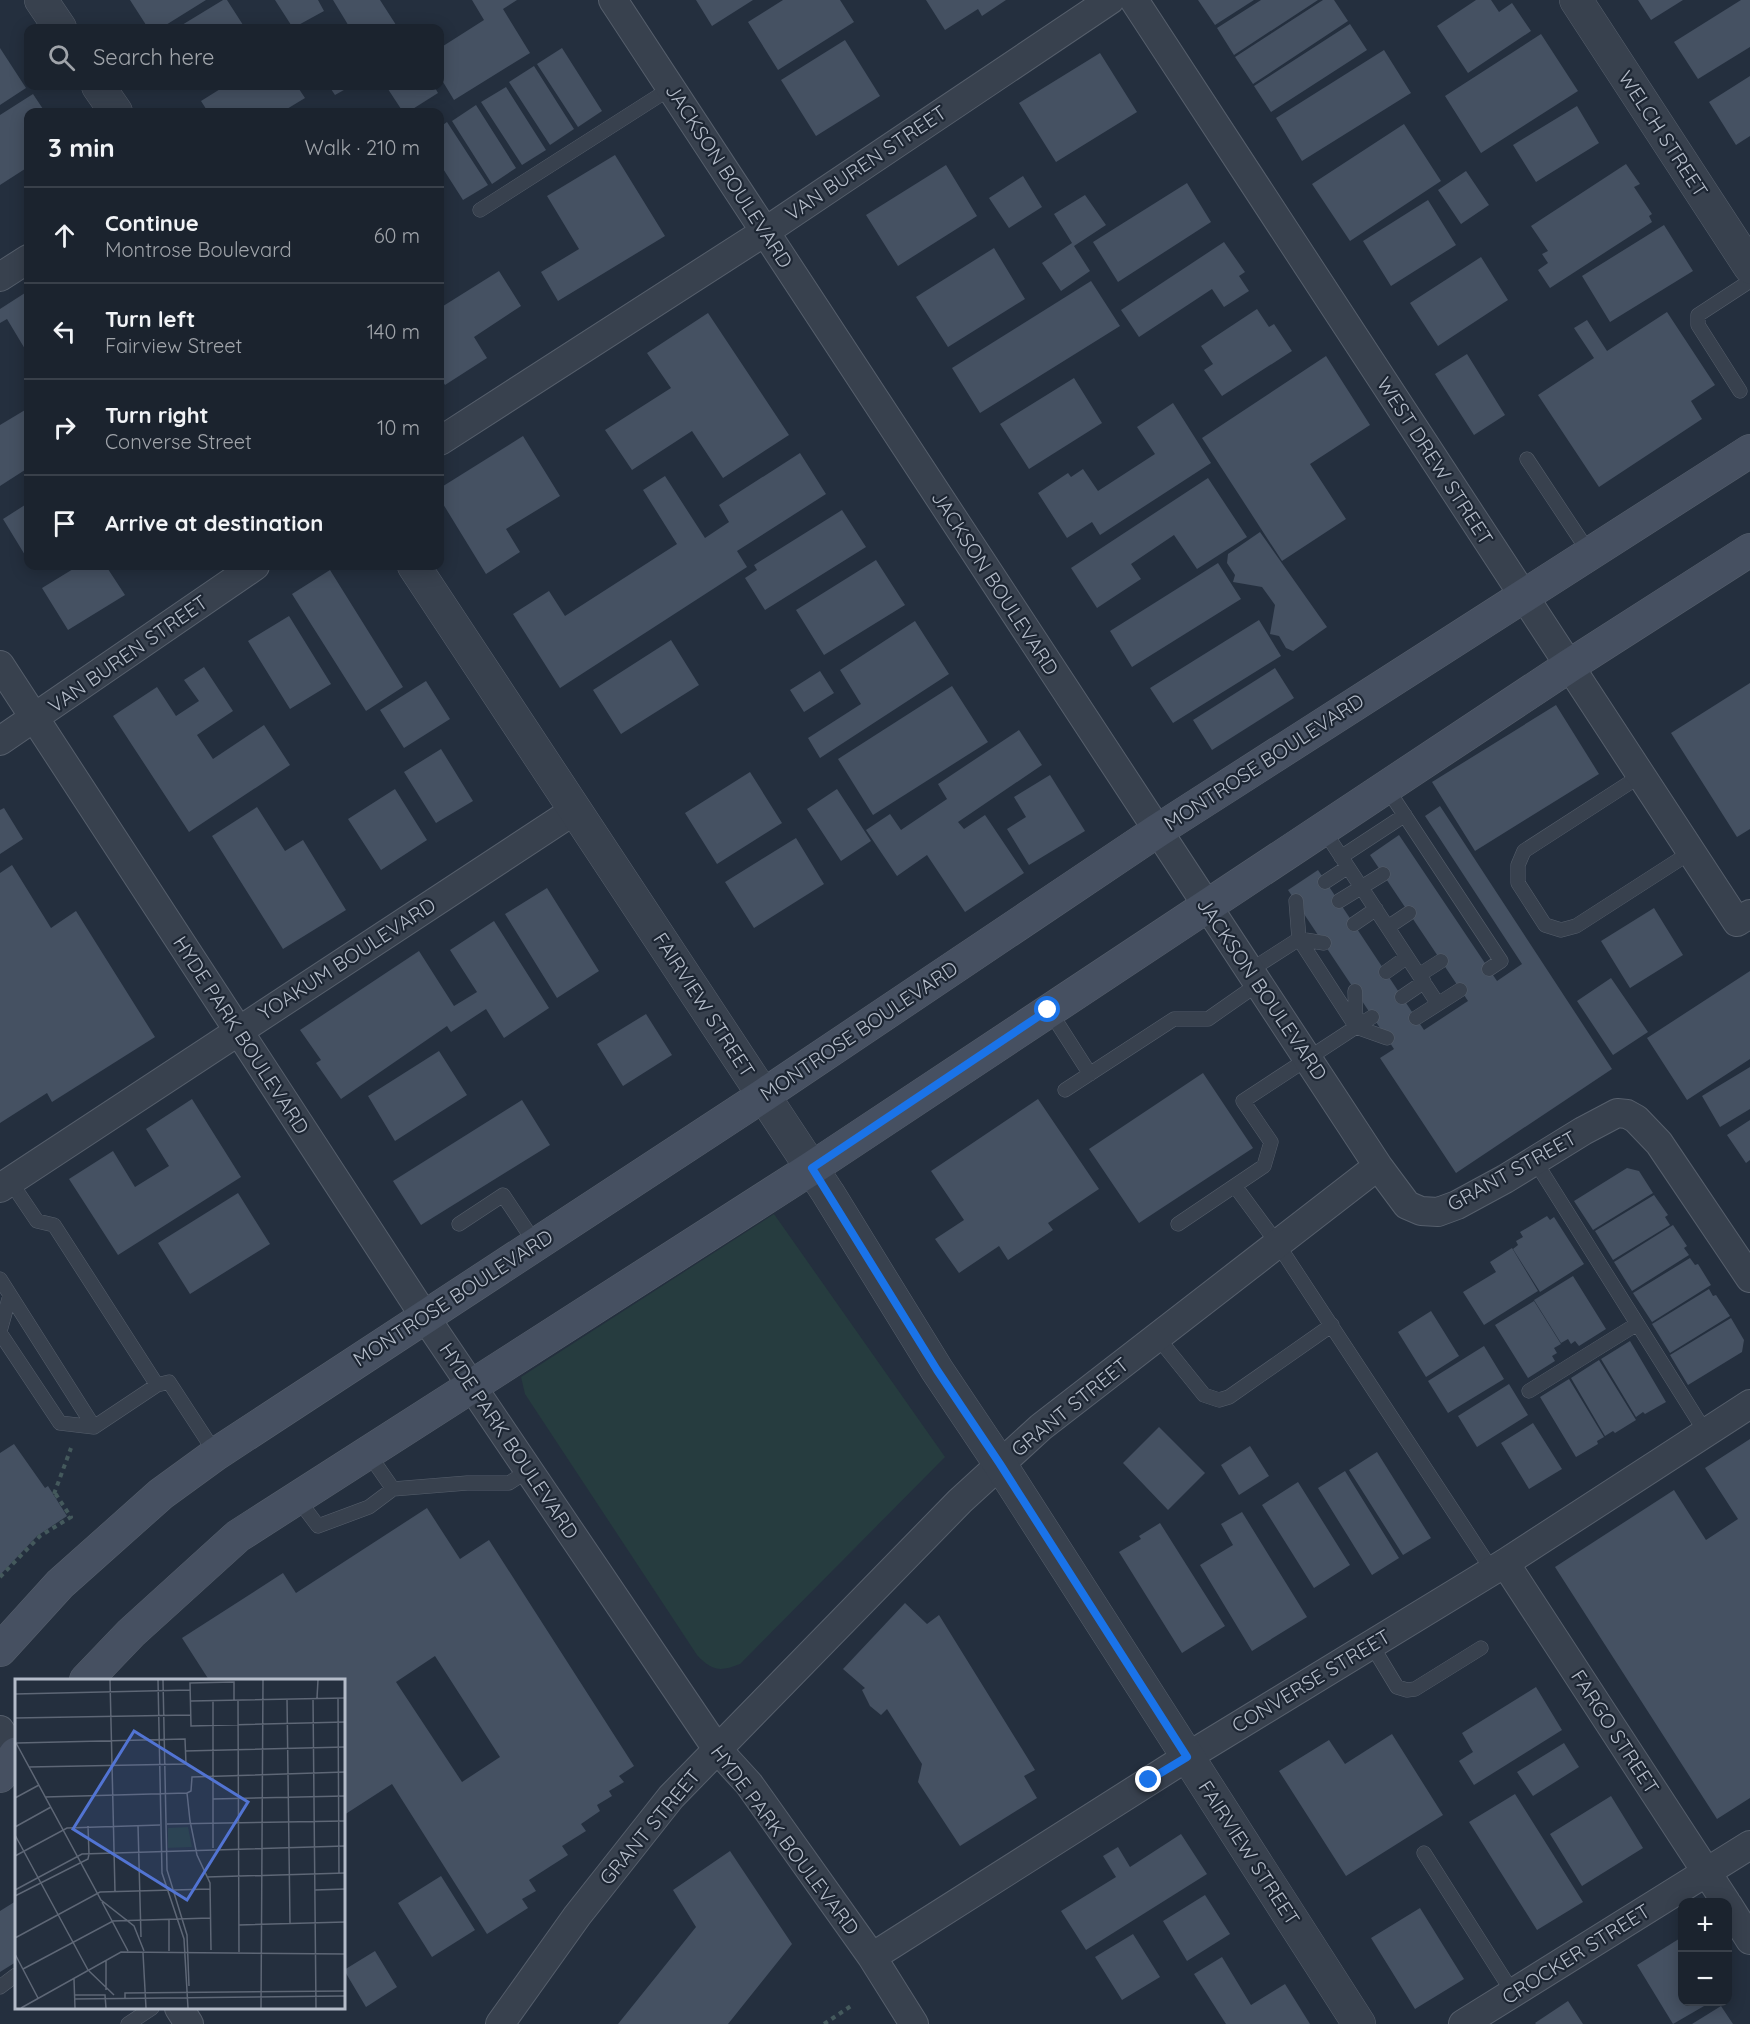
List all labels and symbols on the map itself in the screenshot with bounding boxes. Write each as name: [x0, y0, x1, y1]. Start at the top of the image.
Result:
street label: WELCH STREET: [1613, 66, 1714, 202]
street label: JACKSON BOULEVARD: [660, 79, 798, 273]
street label: VAN BUREN STREET: [780, 99, 951, 226]
street label: WEST DREW STREET: [1372, 372, 1499, 549]
street label: JACKSON BOULEVARD: [926, 486, 1064, 680]
street label: VAN BUREN STREET: [43, 589, 212, 718]
street label: MONTROSE BOULEVARD: [1159, 688, 1368, 836]
street label: YOAKUM BOULEVARD: [253, 892, 440, 1025]
street label: JACKSON BOULEVARD: [1192, 893, 1333, 1085]
street label: FAIRVIEW STREET: [648, 928, 761, 1082]
street label: HYDE PARK BOULEVARD: [168, 931, 315, 1138]
street label: MONTROSE BOULEVARD: [755, 955, 962, 1106]
route start: [1034, 996, 1060, 1022]
street label: GRANT STREET: [1443, 1125, 1581, 1216]
street label: MONTROSE BOULEVARD: [348, 1224, 557, 1372]
street label: HYDE PARK BOULEVARD: [434, 1338, 584, 1544]
street label: GRANT STREET: [1006, 1352, 1133, 1462]
street label: CONVERSE STREET: [1227, 1623, 1395, 1738]
street label: FARGO STREET: [1566, 1665, 1665, 1799]
inset map: [15, 1679, 345, 2009]
street label: HYDE PARK BOULEVARD: [706, 1740, 865, 1940]
street label: GRANT STREET: [594, 1764, 705, 1890]
route end: [1135, 1766, 1161, 1792]
street label: FAIRVIEW STREET: [1193, 1776, 1306, 1930]
street label: CROCKER STREET: [1497, 1898, 1654, 2009]

